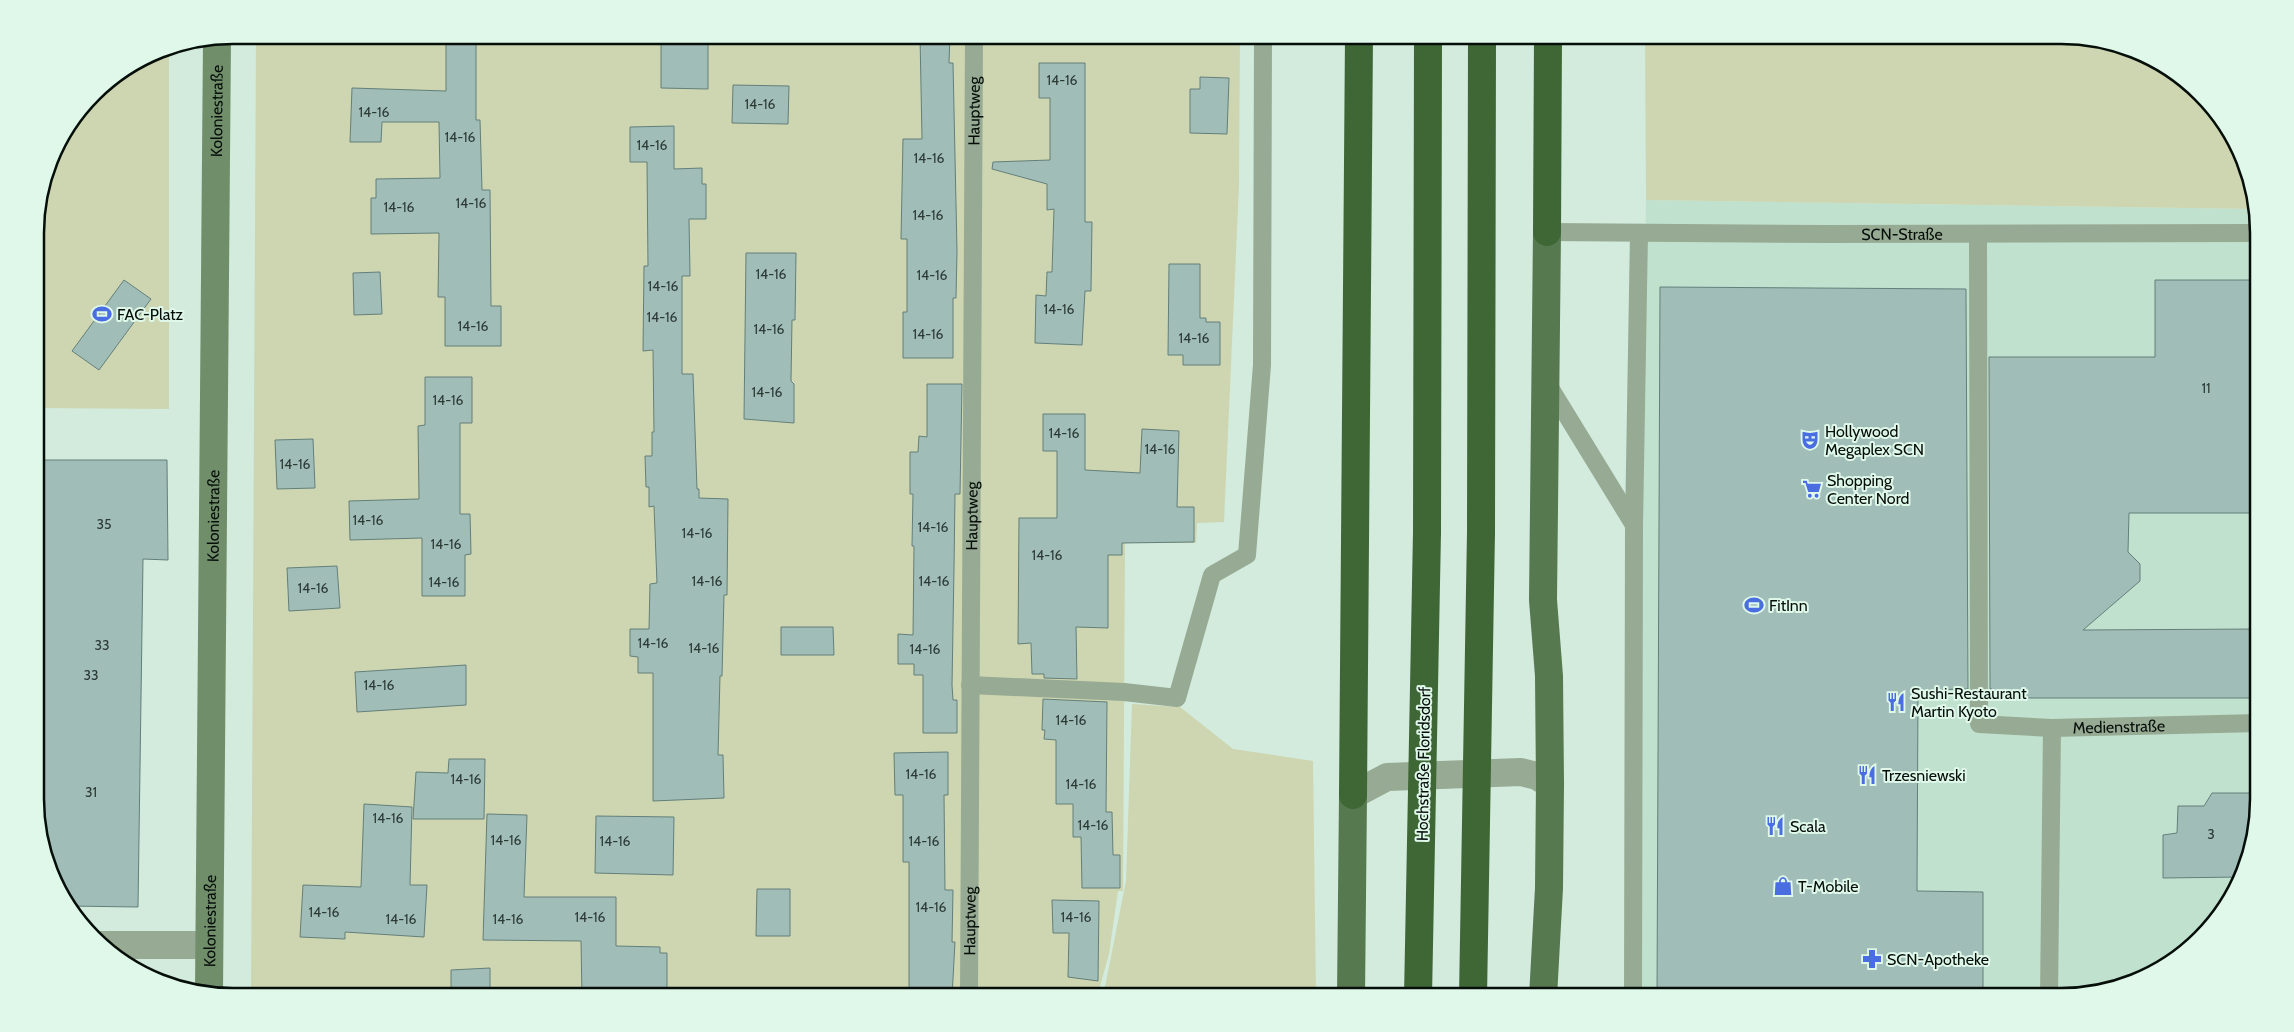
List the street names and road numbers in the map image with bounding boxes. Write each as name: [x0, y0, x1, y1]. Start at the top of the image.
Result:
street label: Koloniestraße: [207, 65, 227, 157]
street label: Hauptweg: [964, 75, 984, 146]
street label: SCN-Straße: [1861, 225, 1943, 244]
street label: Koloniestraße: [204, 470, 223, 562]
street label: Hauptweg: [962, 480, 982, 551]
street label: Hochstraße Floridsdorf: [1413, 686, 1434, 841]
street label: Medienstraße: [2072, 716, 2165, 737]
street label: Koloniestraße: [200, 875, 220, 967]
street label: Hauptweg: [960, 885, 980, 956]

